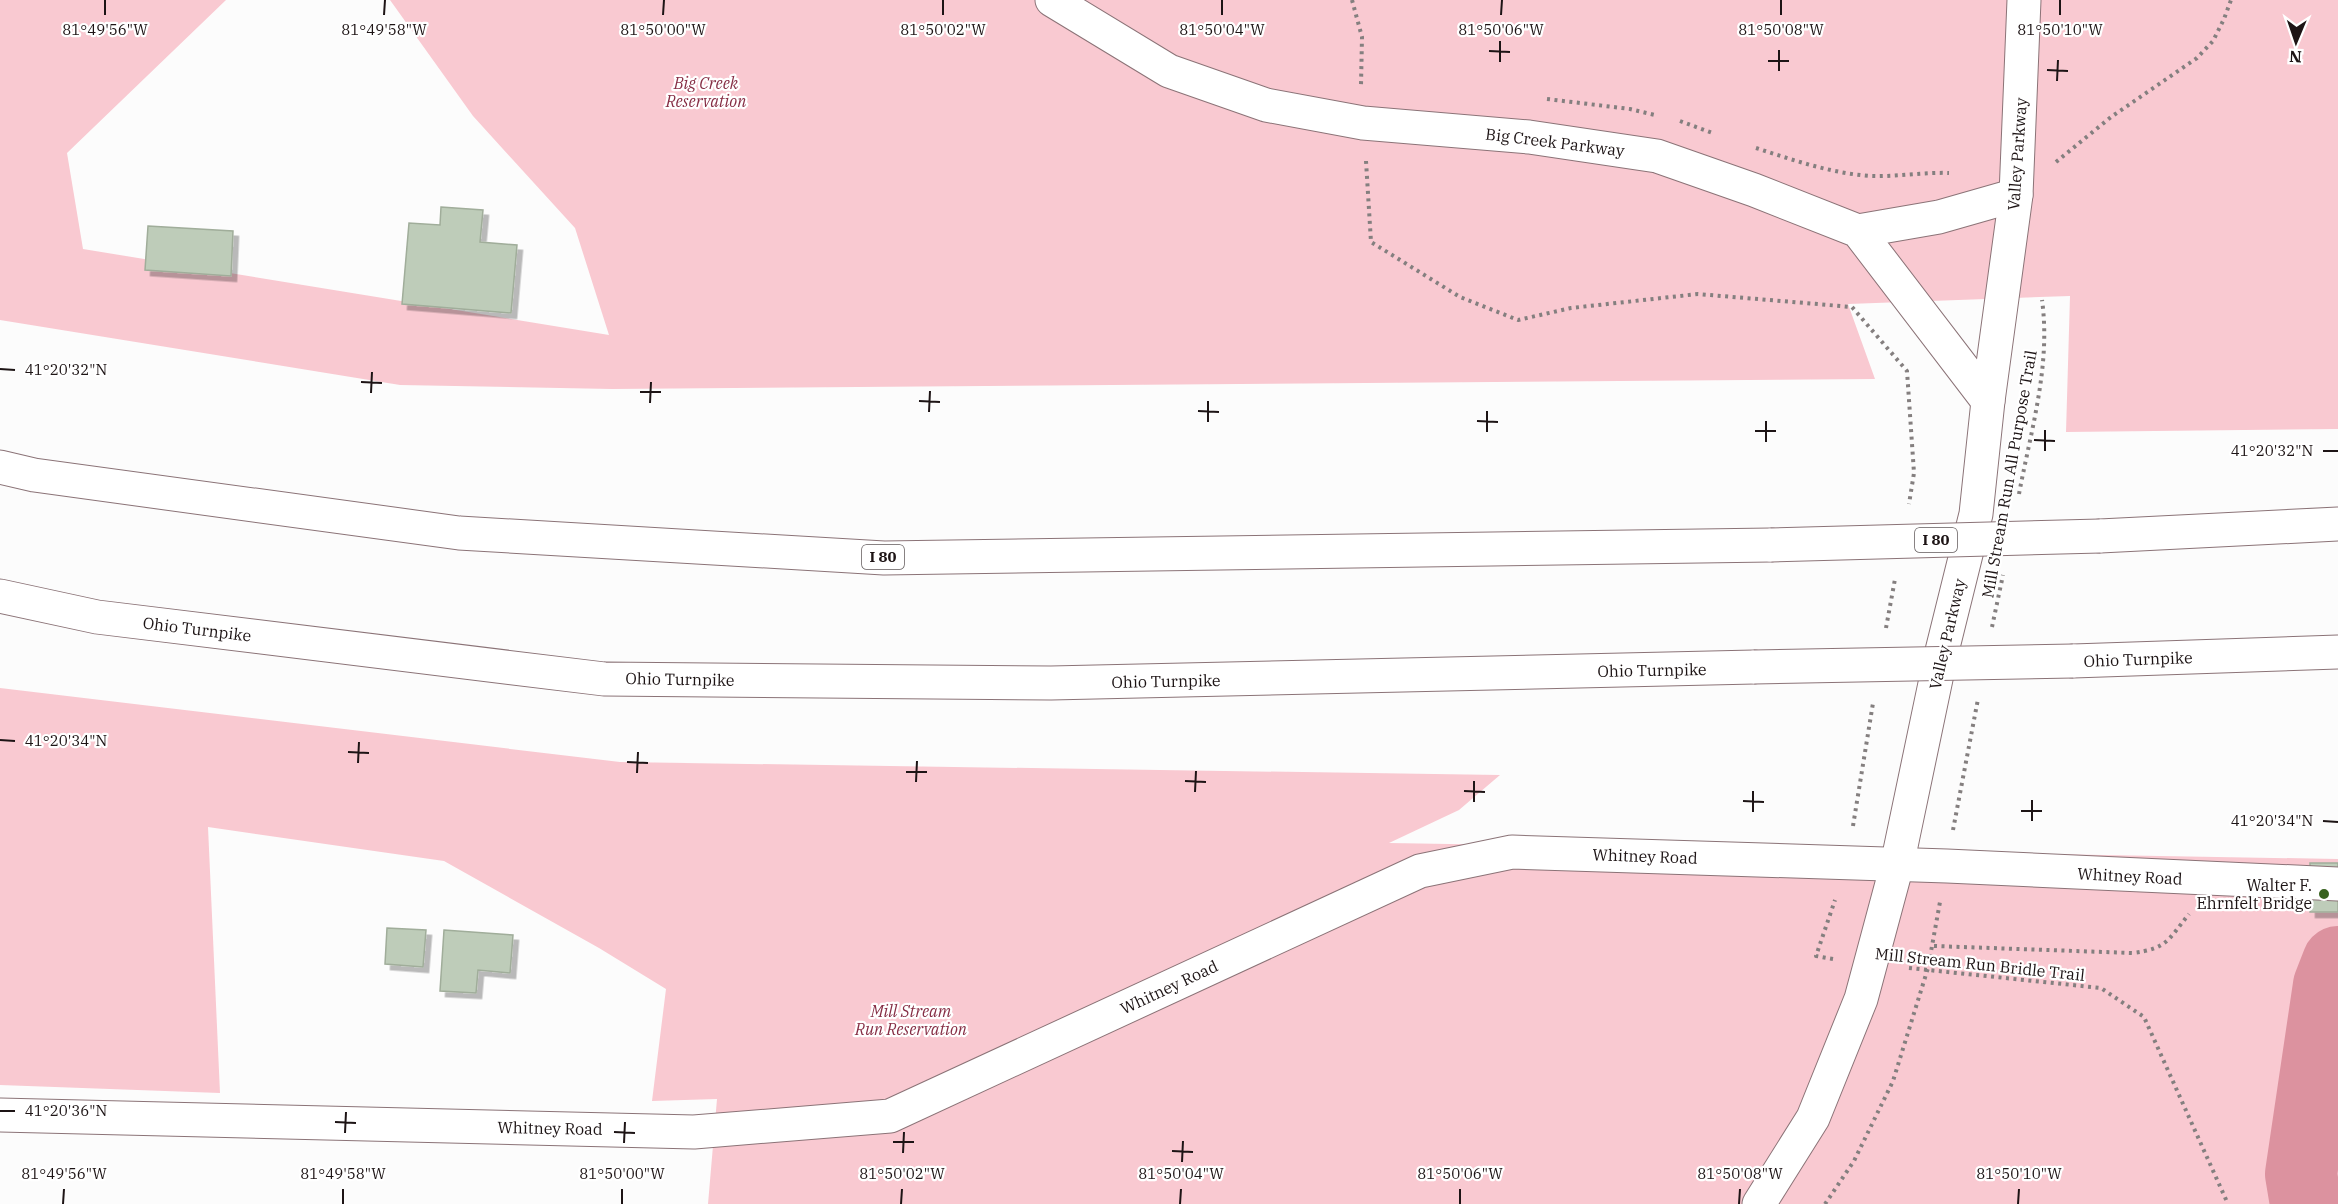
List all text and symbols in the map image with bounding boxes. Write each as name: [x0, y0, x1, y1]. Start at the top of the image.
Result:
north arrow: [2266, 12, 2326, 72]
text: 81°49'56"W: [62, 20, 148, 39]
text: 81°49'58"W: [341, 20, 427, 39]
text: 81°50'00"W: [620, 20, 706, 39]
text: 81°50'02"W: [900, 20, 986, 39]
text: 81°50'04"W: [1179, 20, 1265, 39]
text: 81°50'06"W: [1458, 20, 1544, 39]
text: 81°50'08"W: [1738, 20, 1824, 39]
text: 81°50'10"W: [2017, 20, 2103, 39]
text: N: [2289, 47, 2302, 67]
park label: Big Creek Reservation: [665, 73, 746, 111]
street label: Valley Parkway: [2003, 96, 2031, 211]
street label: Big Creek Parkway: [1484, 124, 1626, 161]
street label: Mill Stream Run All Purpose Trail: [1977, 348, 2041, 600]
text: 41°20'32"N: [25, 360, 107, 379]
text: 41°20'32"N: [2231, 441, 2313, 460]
road number: I 80: [1915, 528, 1957, 552]
road number: I 80: [862, 545, 904, 569]
street label: Valley Parkway: [1925, 576, 1970, 691]
street label: Ohio Turnpike: [142, 612, 252, 646]
street label: Ohio Turnpike: [2083, 647, 2193, 671]
street label: Ohio Turnpike: [1597, 659, 1707, 681]
street label: Ohio Turnpike: [625, 668, 735, 690]
street label: Ohio Turnpike: [1111, 670, 1221, 692]
text: 41°20'34"N: [25, 731, 107, 750]
text: 41°20'34"N: [2231, 811, 2313, 830]
street label: Whitney Road: [1592, 844, 1698, 868]
street label: Whitney Road: [2077, 863, 2183, 889]
place label: Walter F. Ehrnfelt Bridge: [2197, 875, 2312, 913]
marker: Walter F. Ehrnfelt Bridge: [2317, 887, 2331, 901]
street label: Mill Stream Run Bridle Trail: [1874, 943, 2086, 985]
street label: Whitney Road: [1117, 956, 1221, 1018]
park label: Mill Stream Run Reservation: [854, 1001, 967, 1039]
text: 41°20'36"N: [25, 1101, 107, 1120]
street label: Whitney Road: [497, 1117, 603, 1139]
text: 81°49'56"W: [21, 1164, 107, 1183]
text: 81°49'58"W: [300, 1164, 386, 1183]
text: 81°50'00"W: [579, 1164, 665, 1183]
text: 81°50'02"W: [859, 1164, 945, 1183]
text: 81°50'04"W: [1138, 1164, 1224, 1183]
text: 81°50'06"W: [1417, 1164, 1503, 1183]
text: 81°50'08"W: [1697, 1164, 1783, 1183]
text: 81°50'10"W: [1976, 1164, 2062, 1183]

